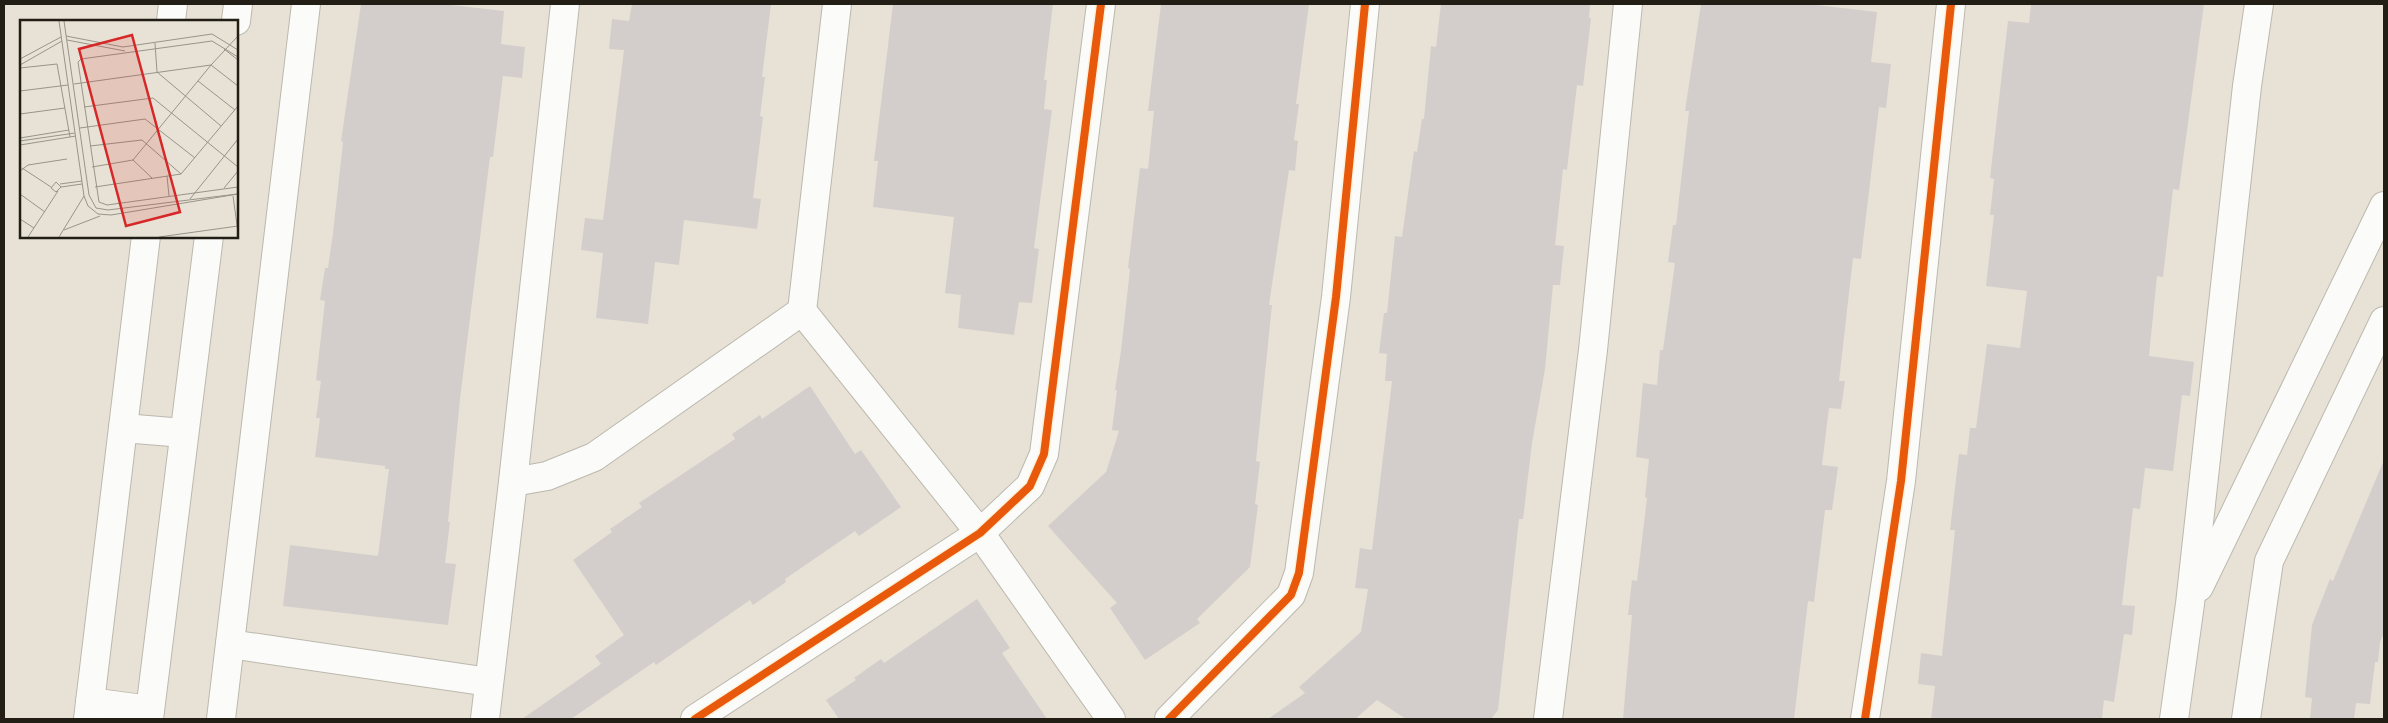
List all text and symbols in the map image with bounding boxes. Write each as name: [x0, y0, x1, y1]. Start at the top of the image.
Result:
inset map: [20, 20, 238, 238]

